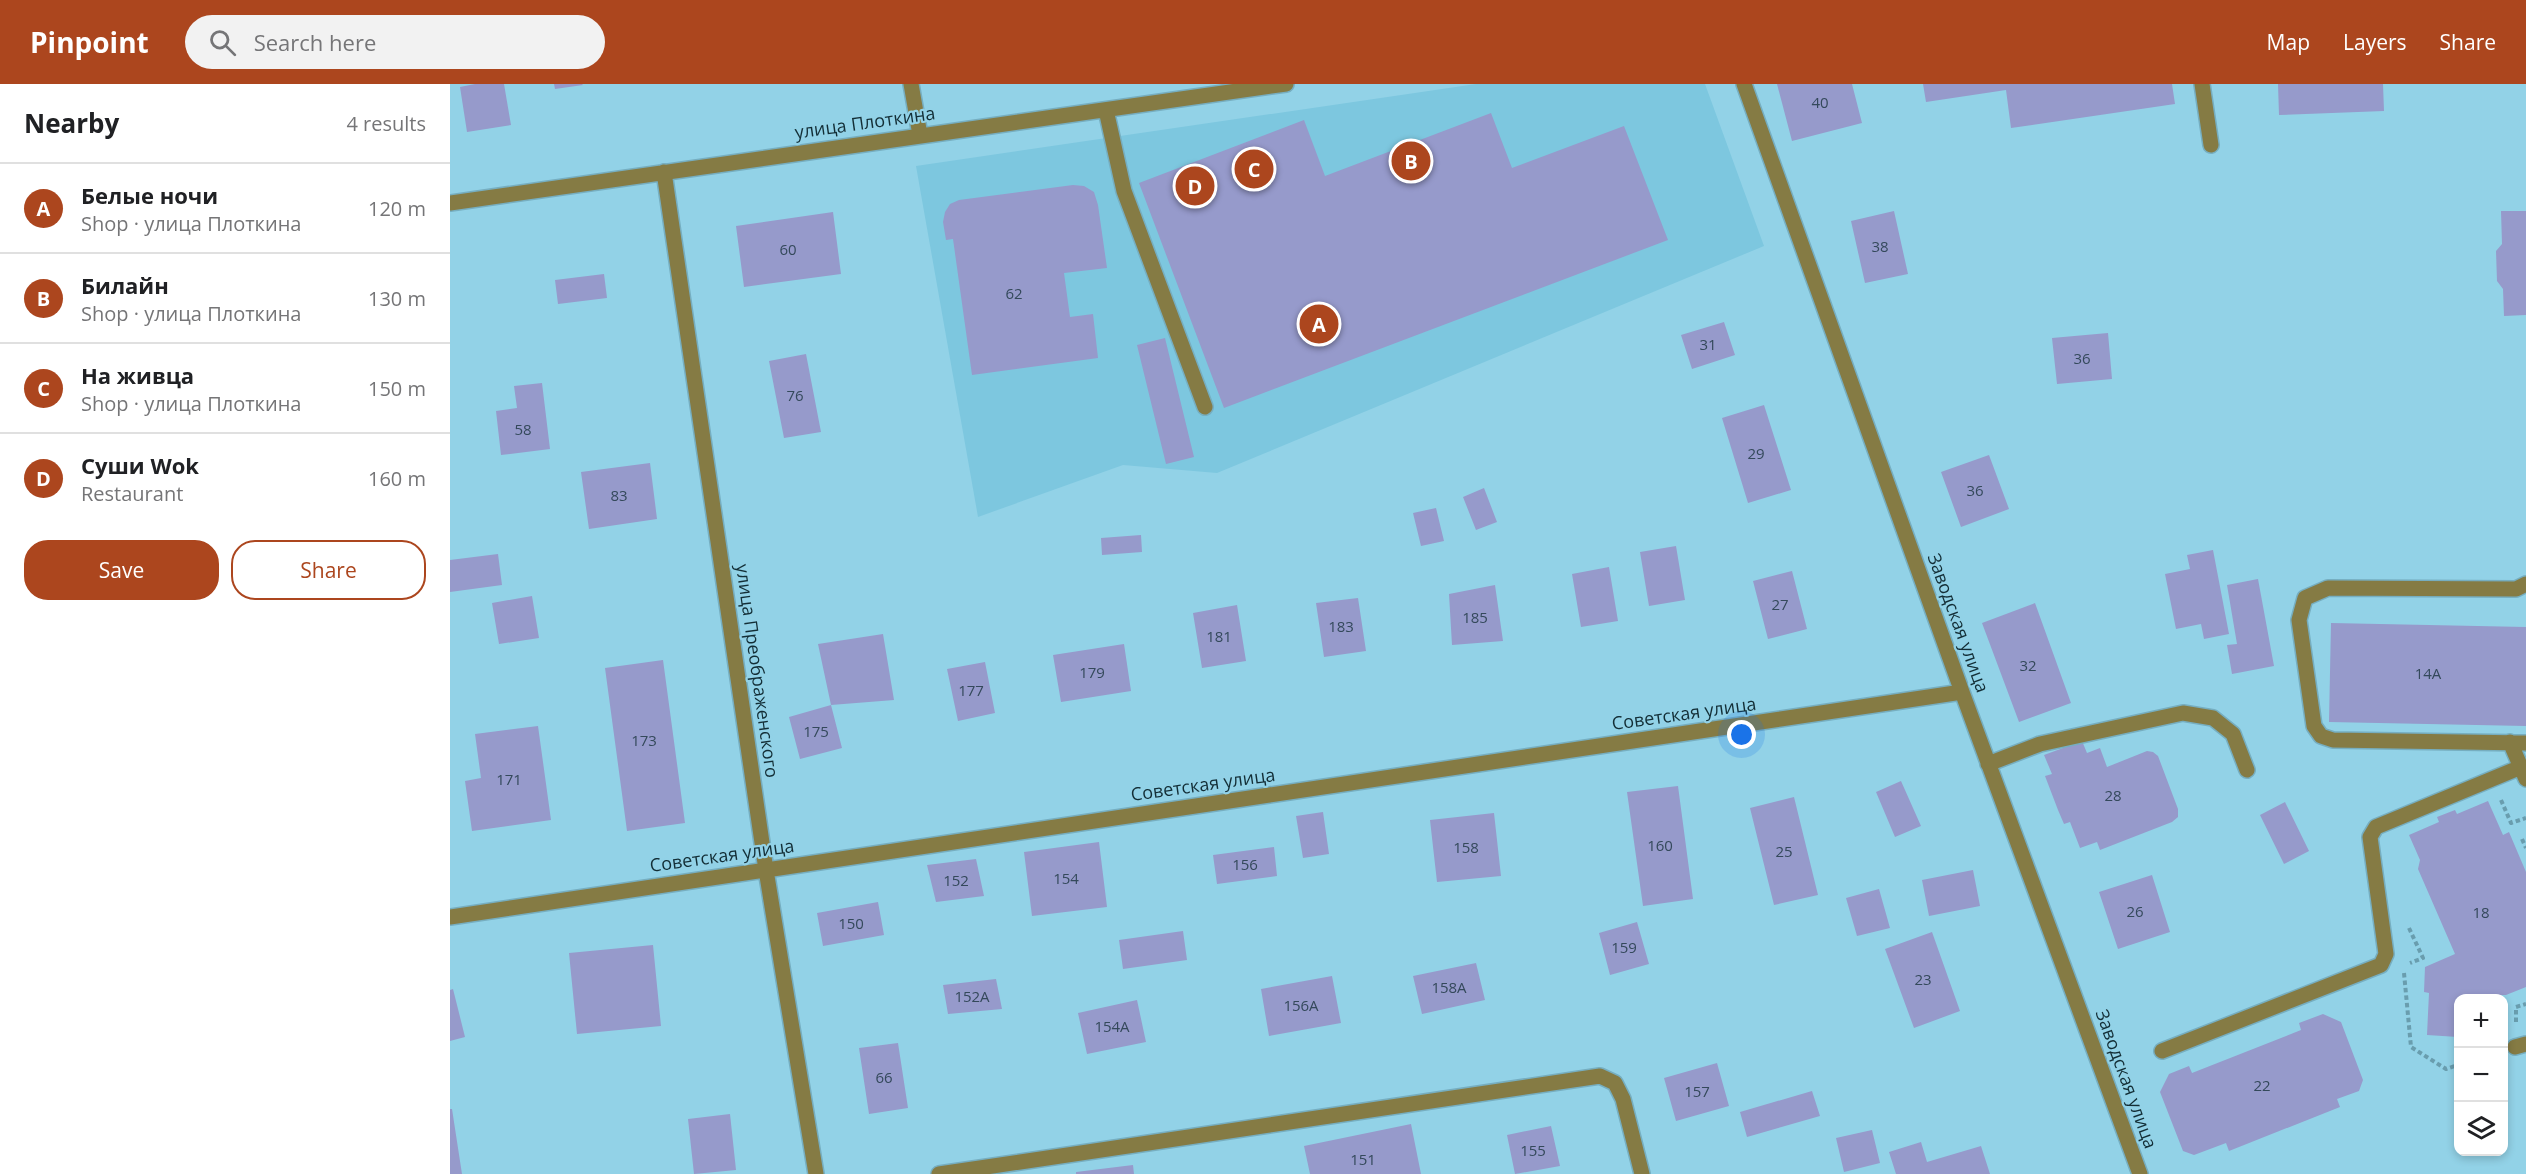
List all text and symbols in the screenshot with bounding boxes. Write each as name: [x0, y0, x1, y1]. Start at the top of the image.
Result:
search box: [185, 15, 605, 69]
text: Pinpoint: [30, 23, 149, 61]
icon: search: [206, 26, 239, 59]
text: Search here: [254, 27, 376, 57]
text: Map: [2267, 28, 2310, 56]
text: Layers: [2343, 28, 2407, 56]
text: Share: [2440, 28, 2496, 56]
house number: 40: [1811, 92, 1829, 112]
street label: улица Плоткина: [793, 100, 937, 144]
text: Nearby: [24, 105, 119, 141]
text: 4 results: [346, 110, 426, 137]
pin: B: [1392, 138, 1430, 184]
pin: C: [1234, 146, 1274, 191]
pin: D: [1176, 164, 1214, 208]
text: Белые ночи: [81, 180, 218, 210]
text: A: [37, 195, 50, 222]
text: 120 m: [368, 195, 426, 222]
text: Shop · улица Плоткина: [81, 210, 301, 237]
house number: 38: [1871, 236, 1889, 256]
house number: 60: [779, 239, 797, 259]
text: Билайн: [81, 270, 169, 300]
house number: 62: [1005, 283, 1023, 303]
text: B: [37, 285, 50, 312]
text: 130 m: [368, 285, 426, 312]
text: Shop · улица Плоткина: [81, 300, 301, 327]
pin: A: [1300, 302, 1338, 346]
house number: 31: [1699, 334, 1717, 354]
house number: 36: [2073, 348, 2091, 368]
text: На живца: [81, 360, 194, 390]
text: C: [37, 375, 50, 402]
text: 150 m: [368, 375, 426, 402]
house number: 76: [786, 385, 804, 405]
text: Shop · улица Плоткина: [81, 390, 301, 417]
house number: 58: [514, 419, 532, 439]
house number: 29: [1747, 443, 1765, 463]
text: Суши Wok: [81, 450, 199, 480]
text: D: [36, 465, 51, 492]
text: 160 m: [368, 465, 426, 492]
text: Restaurant: [81, 480, 183, 507]
house number: 36: [1966, 480, 1984, 500]
house number: 83: [610, 485, 628, 505]
button: Save: [24, 540, 219, 600]
button: Share: [231, 540, 426, 600]
street label: Заводская улица: [1923, 550, 1995, 696]
street label: улица Преображенского: [731, 562, 785, 779]
house number: 27: [1771, 594, 1789, 614]
house number: 185: [1462, 607, 1488, 627]
house number: 183: [1328, 616, 1354, 636]
house number: 181: [1206, 626, 1232, 646]
house number: 32: [2019, 655, 2037, 675]
house number: 179: [1079, 662, 1105, 682]
house number: 14А: [2415, 663, 2442, 683]
house number: 177: [958, 680, 984, 700]
street label: Советская улица: [1610, 691, 1758, 735]
your location: [1727, 720, 1756, 749]
house number: 175: [803, 721, 829, 741]
house number: 173: [631, 730, 657, 750]
street label: Советская улица: [1129, 762, 1277, 806]
house number: 171: [496, 769, 522, 789]
house number: 28: [2104, 785, 2122, 805]
street label: Советская улица: [648, 833, 796, 877]
house number: 160: [1647, 835, 1673, 855]
house number: 158: [1453, 837, 1479, 857]
house number: 25: [1775, 841, 1793, 861]
house number: 156: [1232, 854, 1258, 874]
house number: 154: [1053, 868, 1079, 888]
house number: 152: [943, 870, 969, 890]
house number: 26: [2126, 901, 2144, 921]
house number: 18: [2472, 902, 2490, 922]
house number: 150: [838, 913, 864, 933]
house number: 159: [1611, 937, 1637, 957]
house number: 23: [1914, 969, 1932, 989]
house number: 158А: [1431, 977, 1467, 997]
house number: 152А: [954, 986, 990, 1006]
map controls: [2454, 994, 2508, 1156]
button: +: [2454, 994, 2508, 1048]
house number: 156А: [1283, 995, 1319, 1015]
street label: Заводская улица: [2091, 1006, 2163, 1152]
house number: 154А: [1094, 1016, 1130, 1036]
button: −: [2454, 1048, 2508, 1102]
house number: 66: [875, 1067, 893, 1087]
house number: 22: [2253, 1075, 2271, 1095]
house number: 157: [1684, 1081, 1710, 1101]
button: layers: [2454, 1102, 2508, 1156]
house number: 155: [1520, 1140, 1546, 1160]
house number: 151: [1350, 1149, 1376, 1169]

